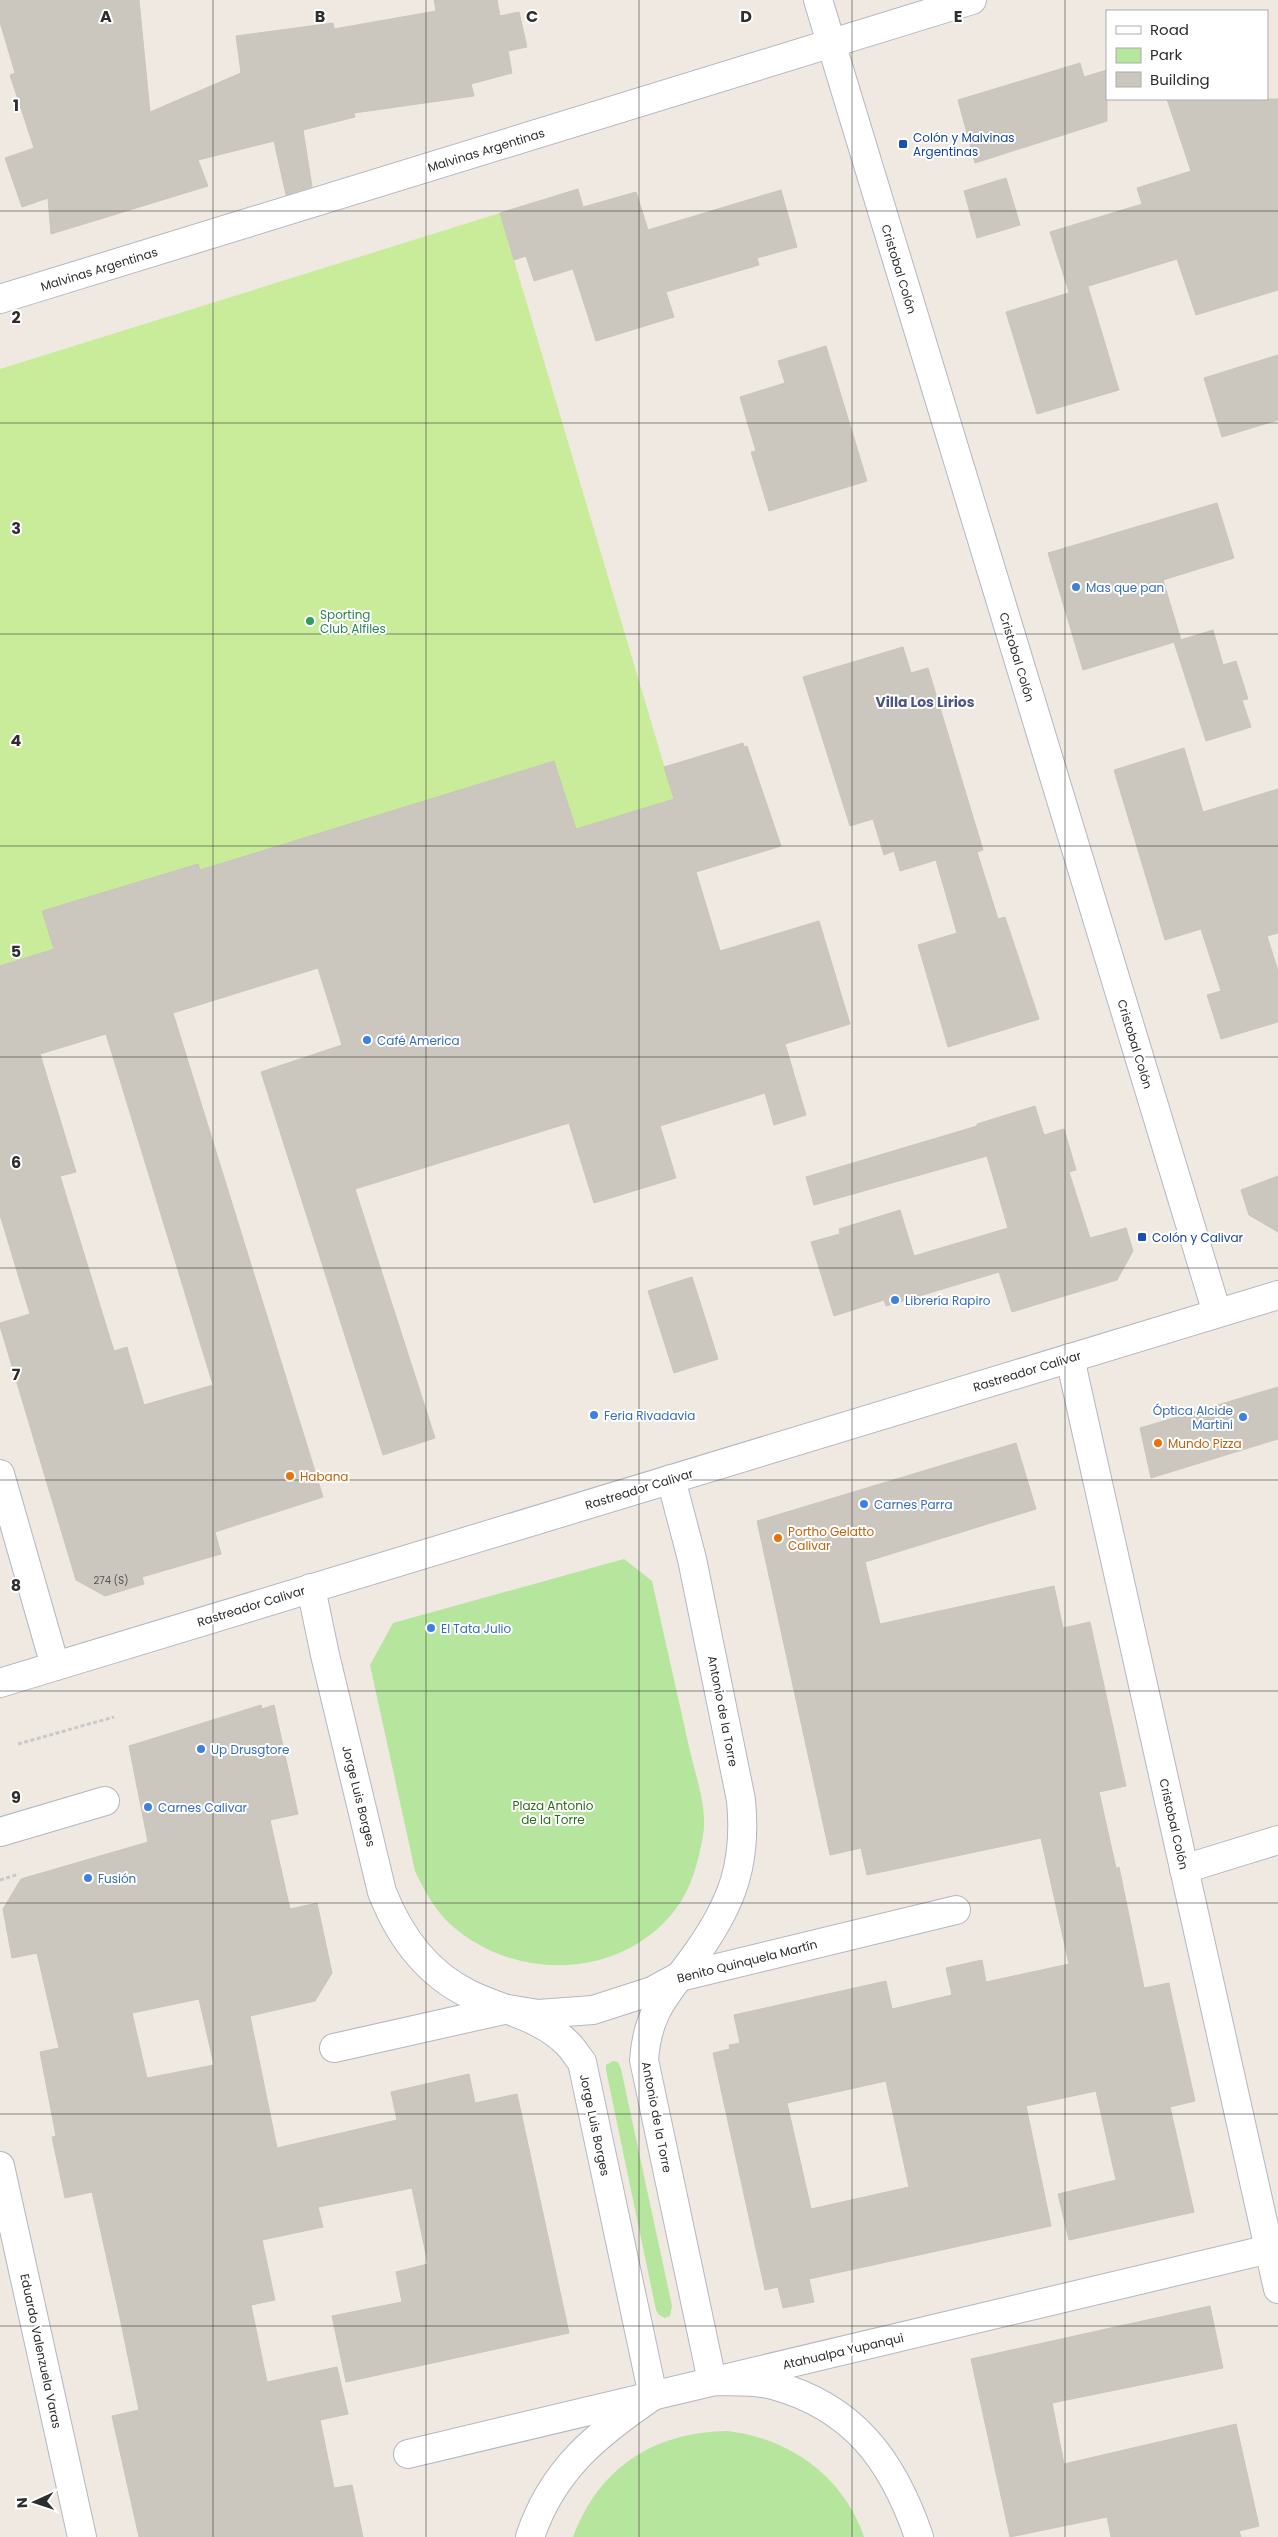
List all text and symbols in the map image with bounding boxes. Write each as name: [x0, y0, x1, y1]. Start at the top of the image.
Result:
text: A: [100, 5, 112, 28]
text: B: [315, 5, 325, 28]
text: C: [526, 5, 538, 28]
text: D: [740, 5, 752, 28]
text: E: [954, 5, 962, 28]
legend: [1106, 10, 1268, 100]
text: Road: [1150, 19, 1189, 40]
text: Park: [1150, 44, 1182, 65]
text: Building: [1150, 69, 1210, 90]
text: 1: [13, 94, 19, 117]
street label: Malvinas Argentinas: [425, 124, 547, 176]
place label: Colón y Malvinas Argentinas: [913, 129, 1015, 160]
marker: Colón y Malvinas Argentinas: [897, 138, 909, 150]
street label: Cristobal Colón: [877, 222, 921, 316]
street label: Malvinas Argentinas: [38, 243, 160, 295]
text: 2: [11, 306, 21, 329]
text: 3: [11, 517, 21, 540]
place label: Mas que pan: [1086, 579, 1164, 596]
marker: Mas que pan: [1070, 581, 1082, 593]
place label: Sporting Club Alfiles: [320, 606, 386, 637]
street label: Cristobal Colón: [995, 610, 1039, 704]
marker: Sporting Club Alfiles: [304, 615, 316, 627]
district label: Villa Los Lirios: [875, 692, 975, 712]
text: 4: [11, 729, 22, 752]
text: 5: [11, 940, 21, 963]
street label: Cristobal Colón: [1113, 997, 1157, 1091]
place label: Café America: [377, 1032, 460, 1049]
marker: Café America: [361, 1034, 373, 1046]
text: 6: [11, 1151, 21, 1174]
place label: Colón y Calivar: [1152, 1229, 1244, 1246]
marker: Colón y Calivar: [1136, 1231, 1148, 1243]
place label: Librería Rapiro: [905, 1292, 991, 1309]
marker: Librería Rapiro: [889, 1294, 901, 1306]
street label: Rastreador Calivar: [971, 1346, 1084, 1396]
text: 7: [12, 1363, 21, 1386]
place label: Óptica Alcide Martini: [1153, 1402, 1233, 1433]
place label: Feria Rivadavia: [604, 1407, 695, 1424]
marker: Feria Rivadavia: [588, 1409, 600, 1421]
marker: Óptica Alcide Martini: [1237, 1411, 1249, 1423]
place label: Mundo Pizza: [1168, 1435, 1242, 1452]
marker: Mundo Pizza: [1152, 1437, 1164, 1449]
street label: Rastreador Calivar: [583, 1464, 696, 1514]
place label: Habana: [300, 1468, 348, 1485]
marker: Habana: [284, 1470, 296, 1482]
place label: Carnes Parra: [874, 1496, 953, 1513]
marker: Carnes Parra: [858, 1498, 870, 1510]
place label: Portho Gelatto Calivar: [788, 1523, 875, 1554]
marker: Portho Gelatto Calivar: [772, 1532, 784, 1544]
house number: 274 (S): [93, 1573, 129, 1588]
text: 8: [11, 1574, 21, 1597]
street label: Rastreador Calivar: [195, 1581, 308, 1631]
place label: El Tata Julio: [441, 1620, 512, 1637]
marker: El Tata Julio: [425, 1622, 437, 1634]
street label: Antonio de la Torre: [704, 1654, 742, 1768]
place label: Up Drusgtore: [211, 1741, 289, 1758]
marker: Up Drusgtore: [195, 1743, 207, 1755]
street label: Jorge Luis Borges: [338, 1744, 380, 1848]
street label: Cristobal Colón: [1155, 1777, 1193, 1871]
text: 9: [11, 1786, 21, 1809]
park label: Plaza Antonio de la Torre: [513, 1797, 594, 1828]
place label: Carnes Calivar: [158, 1799, 248, 1816]
marker: Carnes Calivar: [142, 1801, 154, 1813]
place label: Fusión: [98, 1870, 136, 1887]
marker: Fusión: [82, 1872, 94, 1884]
street label: Benito Quinquela Martín: [675, 1935, 819, 1987]
street label: Antonio de la Torre: [638, 2060, 676, 2174]
street label: Jorge Luis Borges: [576, 2072, 614, 2178]
street label: Eduardo Valenzuela Varas: [16, 2272, 66, 2430]
street label: Atahualpa Yupanqui: [781, 2329, 905, 2373]
north arrow: [10, 2477, 60, 2527]
text: N: [12, 2497, 32, 2508]

